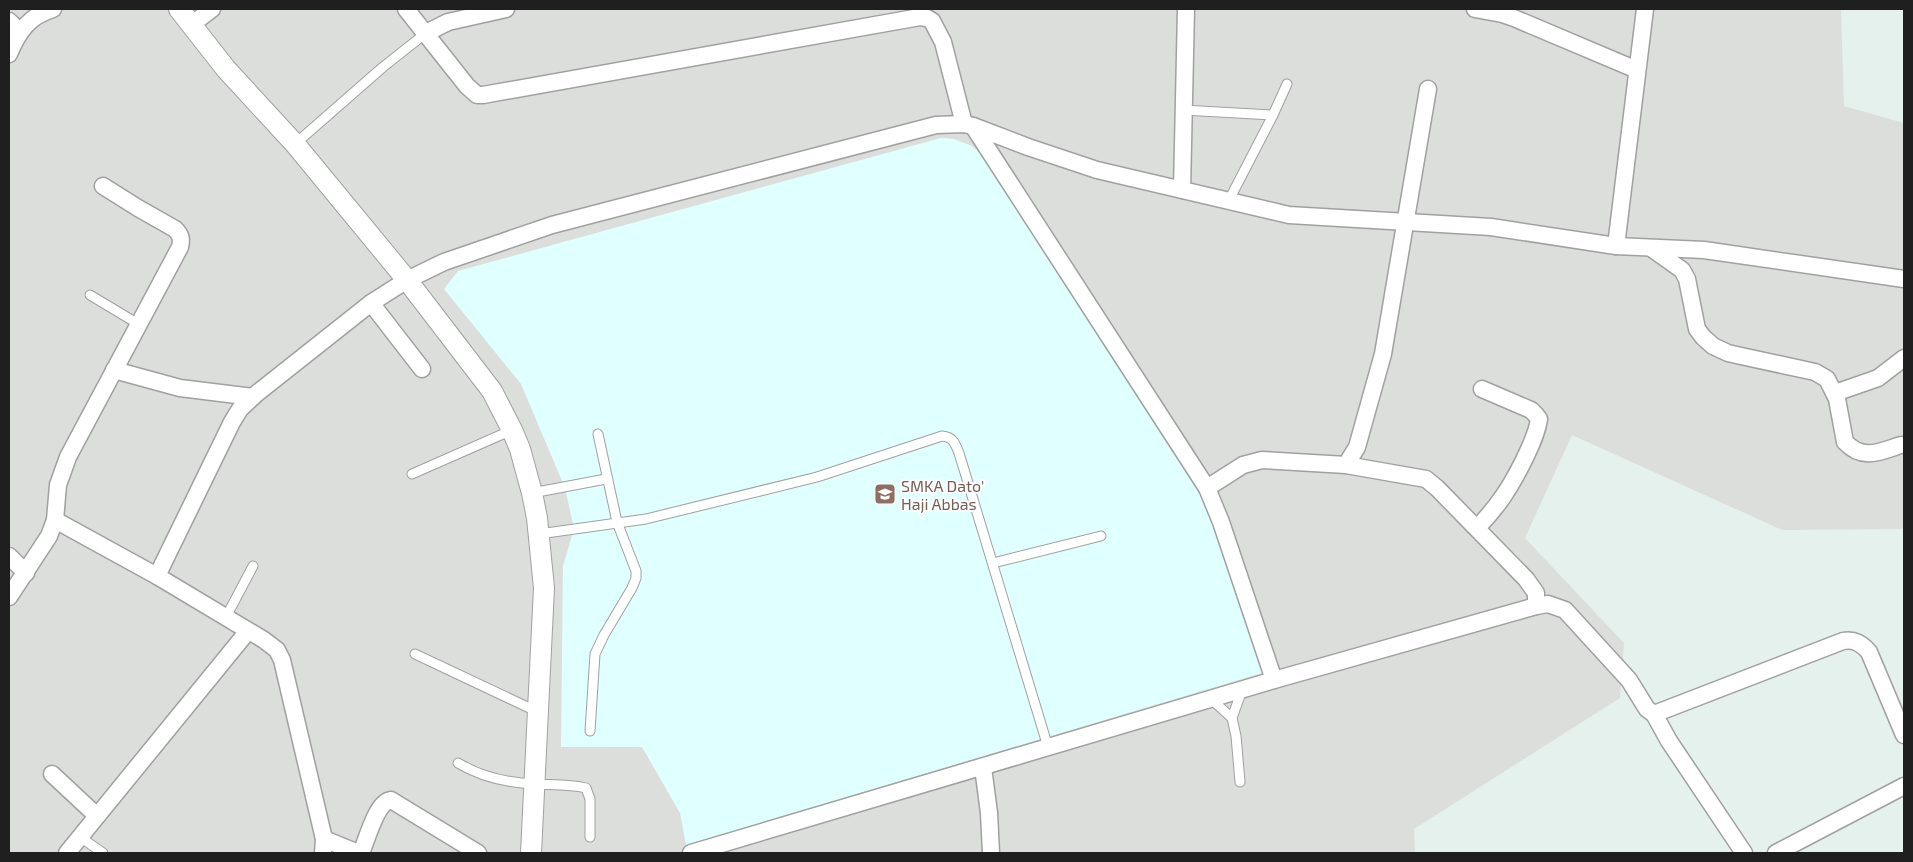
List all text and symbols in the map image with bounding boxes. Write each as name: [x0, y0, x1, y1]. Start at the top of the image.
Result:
place label: SMKA Dato' Haji Abbas: [901, 476, 984, 514]
school or university icon: SMKA Dato' Haji Abbas: [873, 482, 897, 506]

